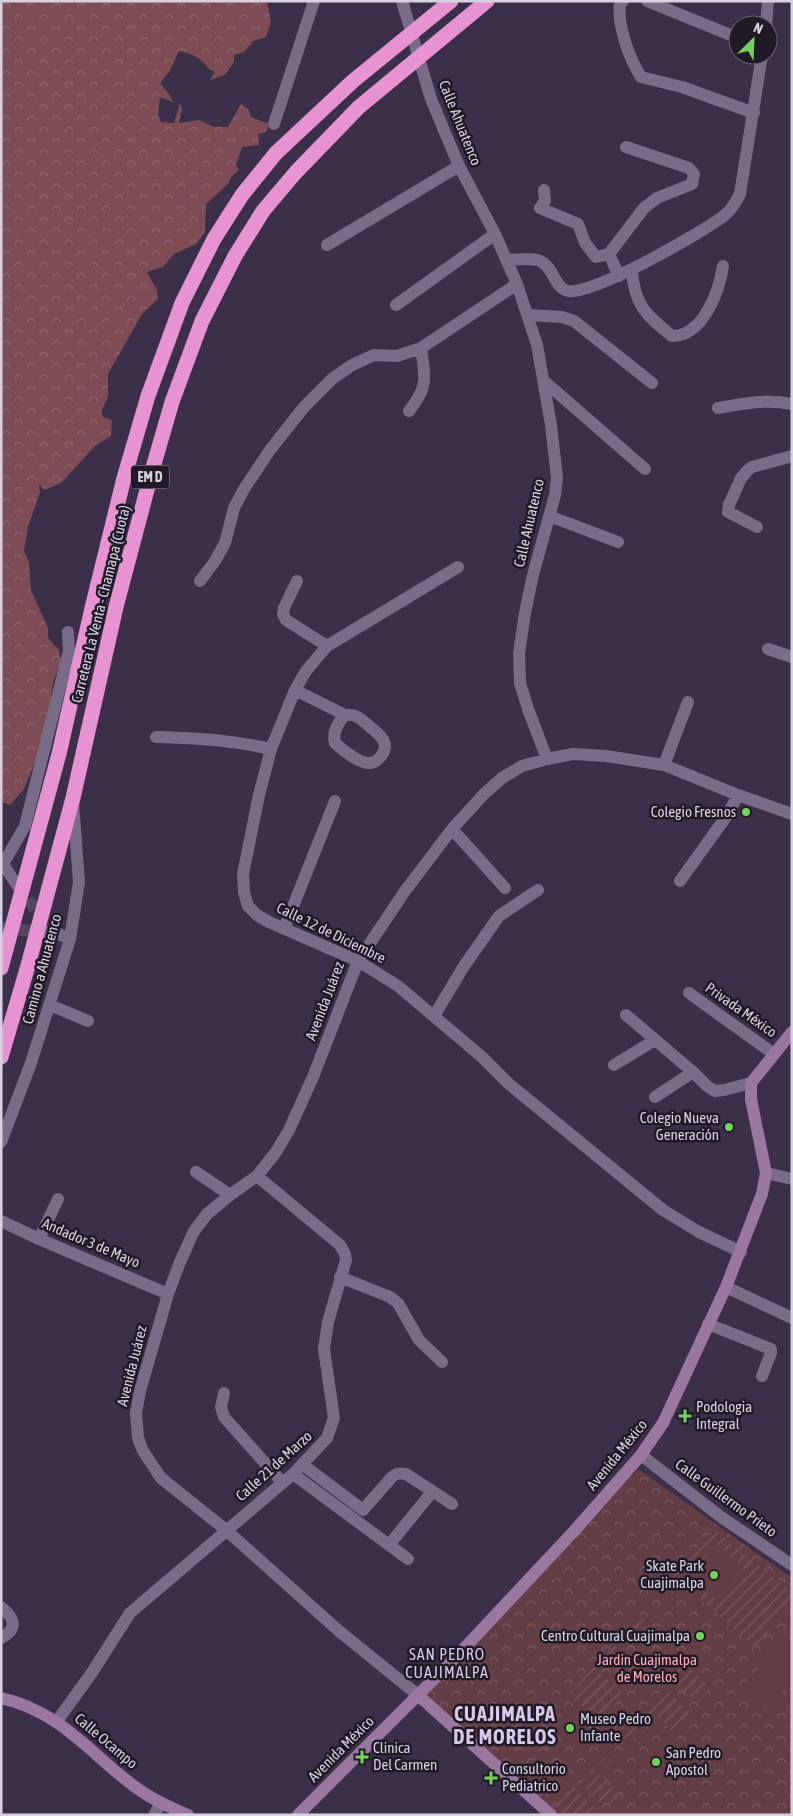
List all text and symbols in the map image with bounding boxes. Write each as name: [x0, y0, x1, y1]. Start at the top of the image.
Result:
north arrow: [728, 15, 778, 65]
text: N: [751, 19, 765, 37]
street label: Calle Ahuatenco: [436, 78, 485, 168]
road number: EM D: [131, 466, 169, 488]
street label: Calle Ahuatenco: [510, 477, 547, 569]
street label: Carretera La Venta - Chamapa (Cuota): [68, 503, 133, 704]
place label: Colegio Fresnos: [651, 803, 736, 820]
marker: Colegio Fresnos: [740, 806, 752, 818]
street label: Calle 12 de Diciembre: [274, 899, 389, 966]
street label: Camino a Ahuatenco: [19, 912, 64, 1026]
street label: Avenida Juárez: [302, 959, 348, 1042]
street label: Privada México: [702, 979, 780, 1040]
place label: Colegio Nueva Generación: [640, 1109, 719, 1143]
marker: Colegio Nueva Generación: [723, 1121, 735, 1133]
street label: Andador 3 de Mayo: [40, 1214, 143, 1271]
street label: Avenida Juárez: [113, 1323, 150, 1408]
place label: Podologia Integral: [696, 1398, 752, 1432]
marker: Podologia Integral: [678, 1409, 692, 1423]
street label: Avenida México: [583, 1416, 650, 1493]
street label: Calle 21 de Marzo: [232, 1427, 315, 1504]
street label: Calle Guillermo Prieto: [672, 1455, 780, 1540]
place label: Skate Park Cuajimalpa: [640, 1557, 704, 1591]
marker: Skate Park Cuajimalpa: [708, 1569, 720, 1581]
place label: Centro Cultural Cuajimalpa: [541, 1627, 690, 1644]
marker: Centro Cultural Cuajimalpa: [694, 1630, 706, 1642]
district label: SAN PEDRO CUAJIMALPA: [405, 1645, 489, 1681]
park label: Jardin Cuajimalpa de Morelos: [597, 1651, 697, 1685]
district label: CUAJIMALPA DE MORELOS: [453, 1702, 557, 1748]
street label: Calle Ocampo: [72, 1709, 141, 1772]
place label: Museo Pedro Infante: [580, 1710, 651, 1744]
street label: Avenida México: [304, 1712, 377, 1785]
marker: Museo Pedro Infante: [564, 1722, 576, 1734]
place label: Clinica Del Carmen: [373, 1739, 437, 1773]
place label: San Pedro Apostol: [666, 1744, 721, 1778]
marker: Clinica Del Carmen: [355, 1750, 369, 1764]
marker: San Pedro Apostol: [650, 1756, 662, 1768]
place label: Consultorio Pediatrico: [502, 1760, 566, 1794]
marker: Consultorio Pediatrico: [484, 1771, 498, 1785]

